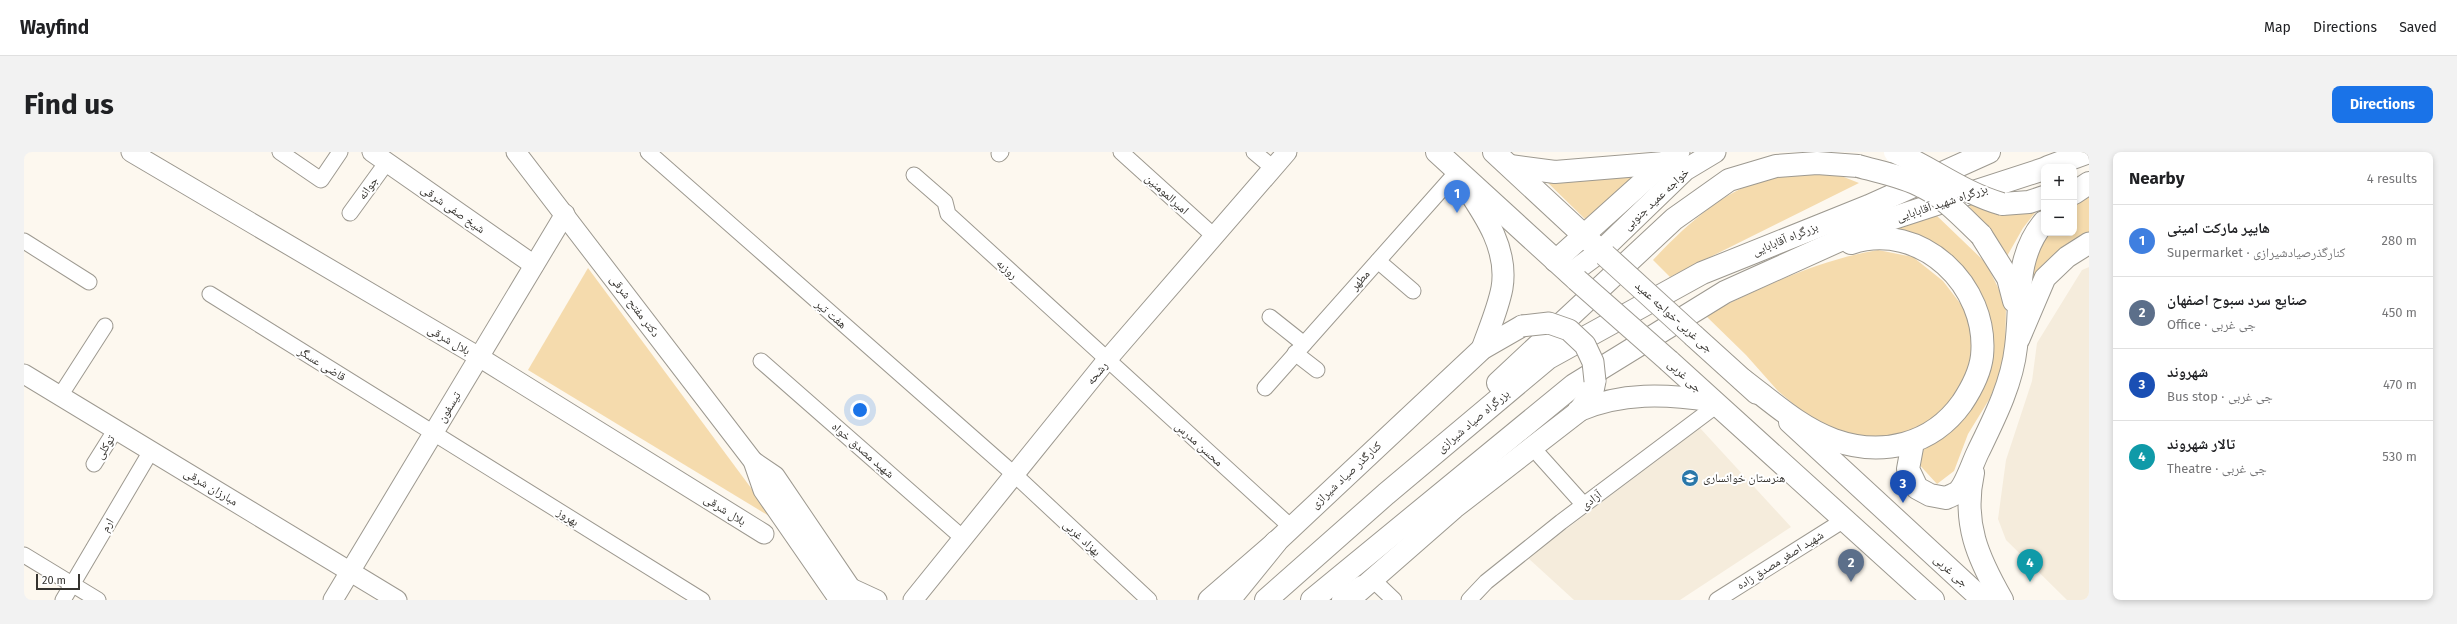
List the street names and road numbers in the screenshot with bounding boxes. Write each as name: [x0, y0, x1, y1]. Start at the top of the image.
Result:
street label: خواجه عمید جنوبی: [1620, 165, 1692, 233]
street label: امیرالمومنین: [1142, 171, 1192, 217]
street label: جوانه: [355, 174, 381, 202]
street label: شیخ صفی شرقی: [418, 182, 488, 236]
street label: بزرگراه شهید آقابابایی: [1895, 182, 1990, 225]
street label: بزرگراه آقابابایی: [1750, 219, 1820, 259]
street label: روزبه: [993, 256, 1021, 283]
street label: مطهر: [1347, 267, 1373, 294]
street label: دکتر مفتح شرقی: [607, 272, 663, 340]
street label: جی غربی-خواجه عمید: [1632, 278, 1716, 356]
street label: هفت تیر: [812, 296, 850, 332]
street label: بلال شرقی: [425, 322, 473, 358]
street label: قاضی عسگر: [295, 343, 348, 384]
street label: جی غربی: [1665, 357, 1705, 396]
street label: رشحه: [1083, 358, 1111, 387]
street label: بزرگراه صیاد شیرازی: [1434, 387, 1512, 456]
street label: تیسفون: [434, 389, 464, 425]
street label: شهید مصدق خواه: [829, 419, 897, 481]
street label: محسن مدرس: [1172, 419, 1226, 469]
street label: توکلی: [92, 432, 118, 462]
street label: کنارگذر صیاد شیرازی: [1308, 439, 1384, 511]
street label: مبارزان شرقی: [181, 465, 240, 509]
street label: آزادی: [1578, 487, 1605, 512]
street label: بلال شرقی: [701, 492, 749, 529]
street label: بهروز: [554, 504, 581, 529]
street label: ارم: [98, 516, 117, 535]
street label: بهزاد غربی: [1060, 517, 1104, 559]
street label: شهید اصغر مصدق زاده: [1734, 528, 1826, 593]
street label: جی غربی: [1931, 552, 1971, 591]

